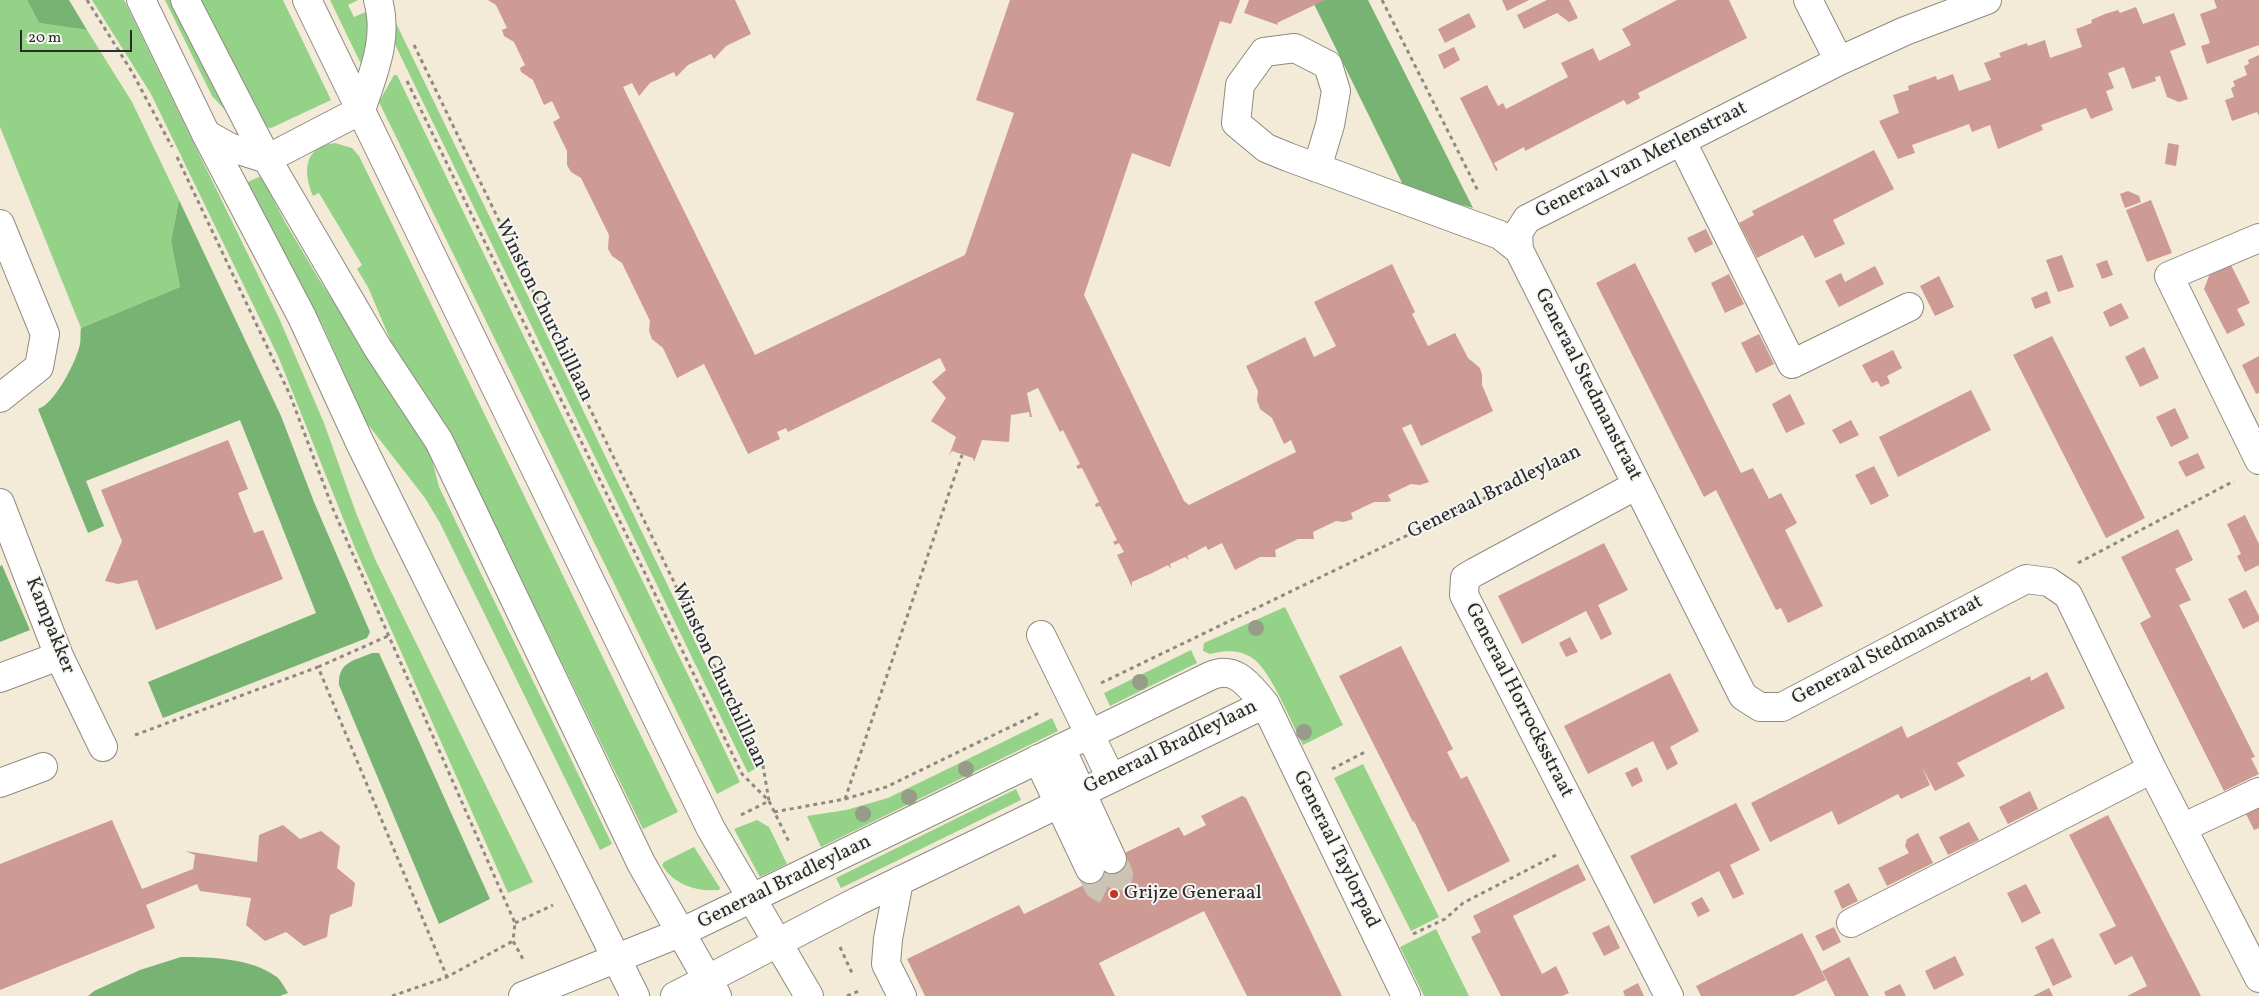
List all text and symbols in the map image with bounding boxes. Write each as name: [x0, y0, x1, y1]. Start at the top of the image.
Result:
scale bar: [22, 20, 135, 52]
text: 20 m: [28, 28, 61, 49]
street label: Generaal van Merlenstraat: [1532, 97, 1752, 225]
street label: Winston Churchilllaan: [488, 216, 598, 406]
street label: Generaal Stedmanstraat: [1528, 285, 1646, 485]
street label: Generaal Bradleylaan: [1404, 441, 1586, 545]
street label: Kampakker: [19, 574, 79, 678]
street label: Winston Churchilllaan: [665, 580, 771, 772]
street label: Generaal Stedmanstraat: [1789, 590, 1987, 712]
street label: Generaal Horrocksstraat: [1458, 600, 1578, 802]
street label: Generaal Bradleylaan: [1080, 696, 1262, 800]
street label: Generaal Taylorpad: [1286, 767, 1384, 933]
street label: Generaal Bradleylaan: [694, 831, 876, 935]
place label: Grijze Generaal: [1124, 882, 1262, 906]
marker: Grijze Generaal: [1108, 888, 1120, 900]

